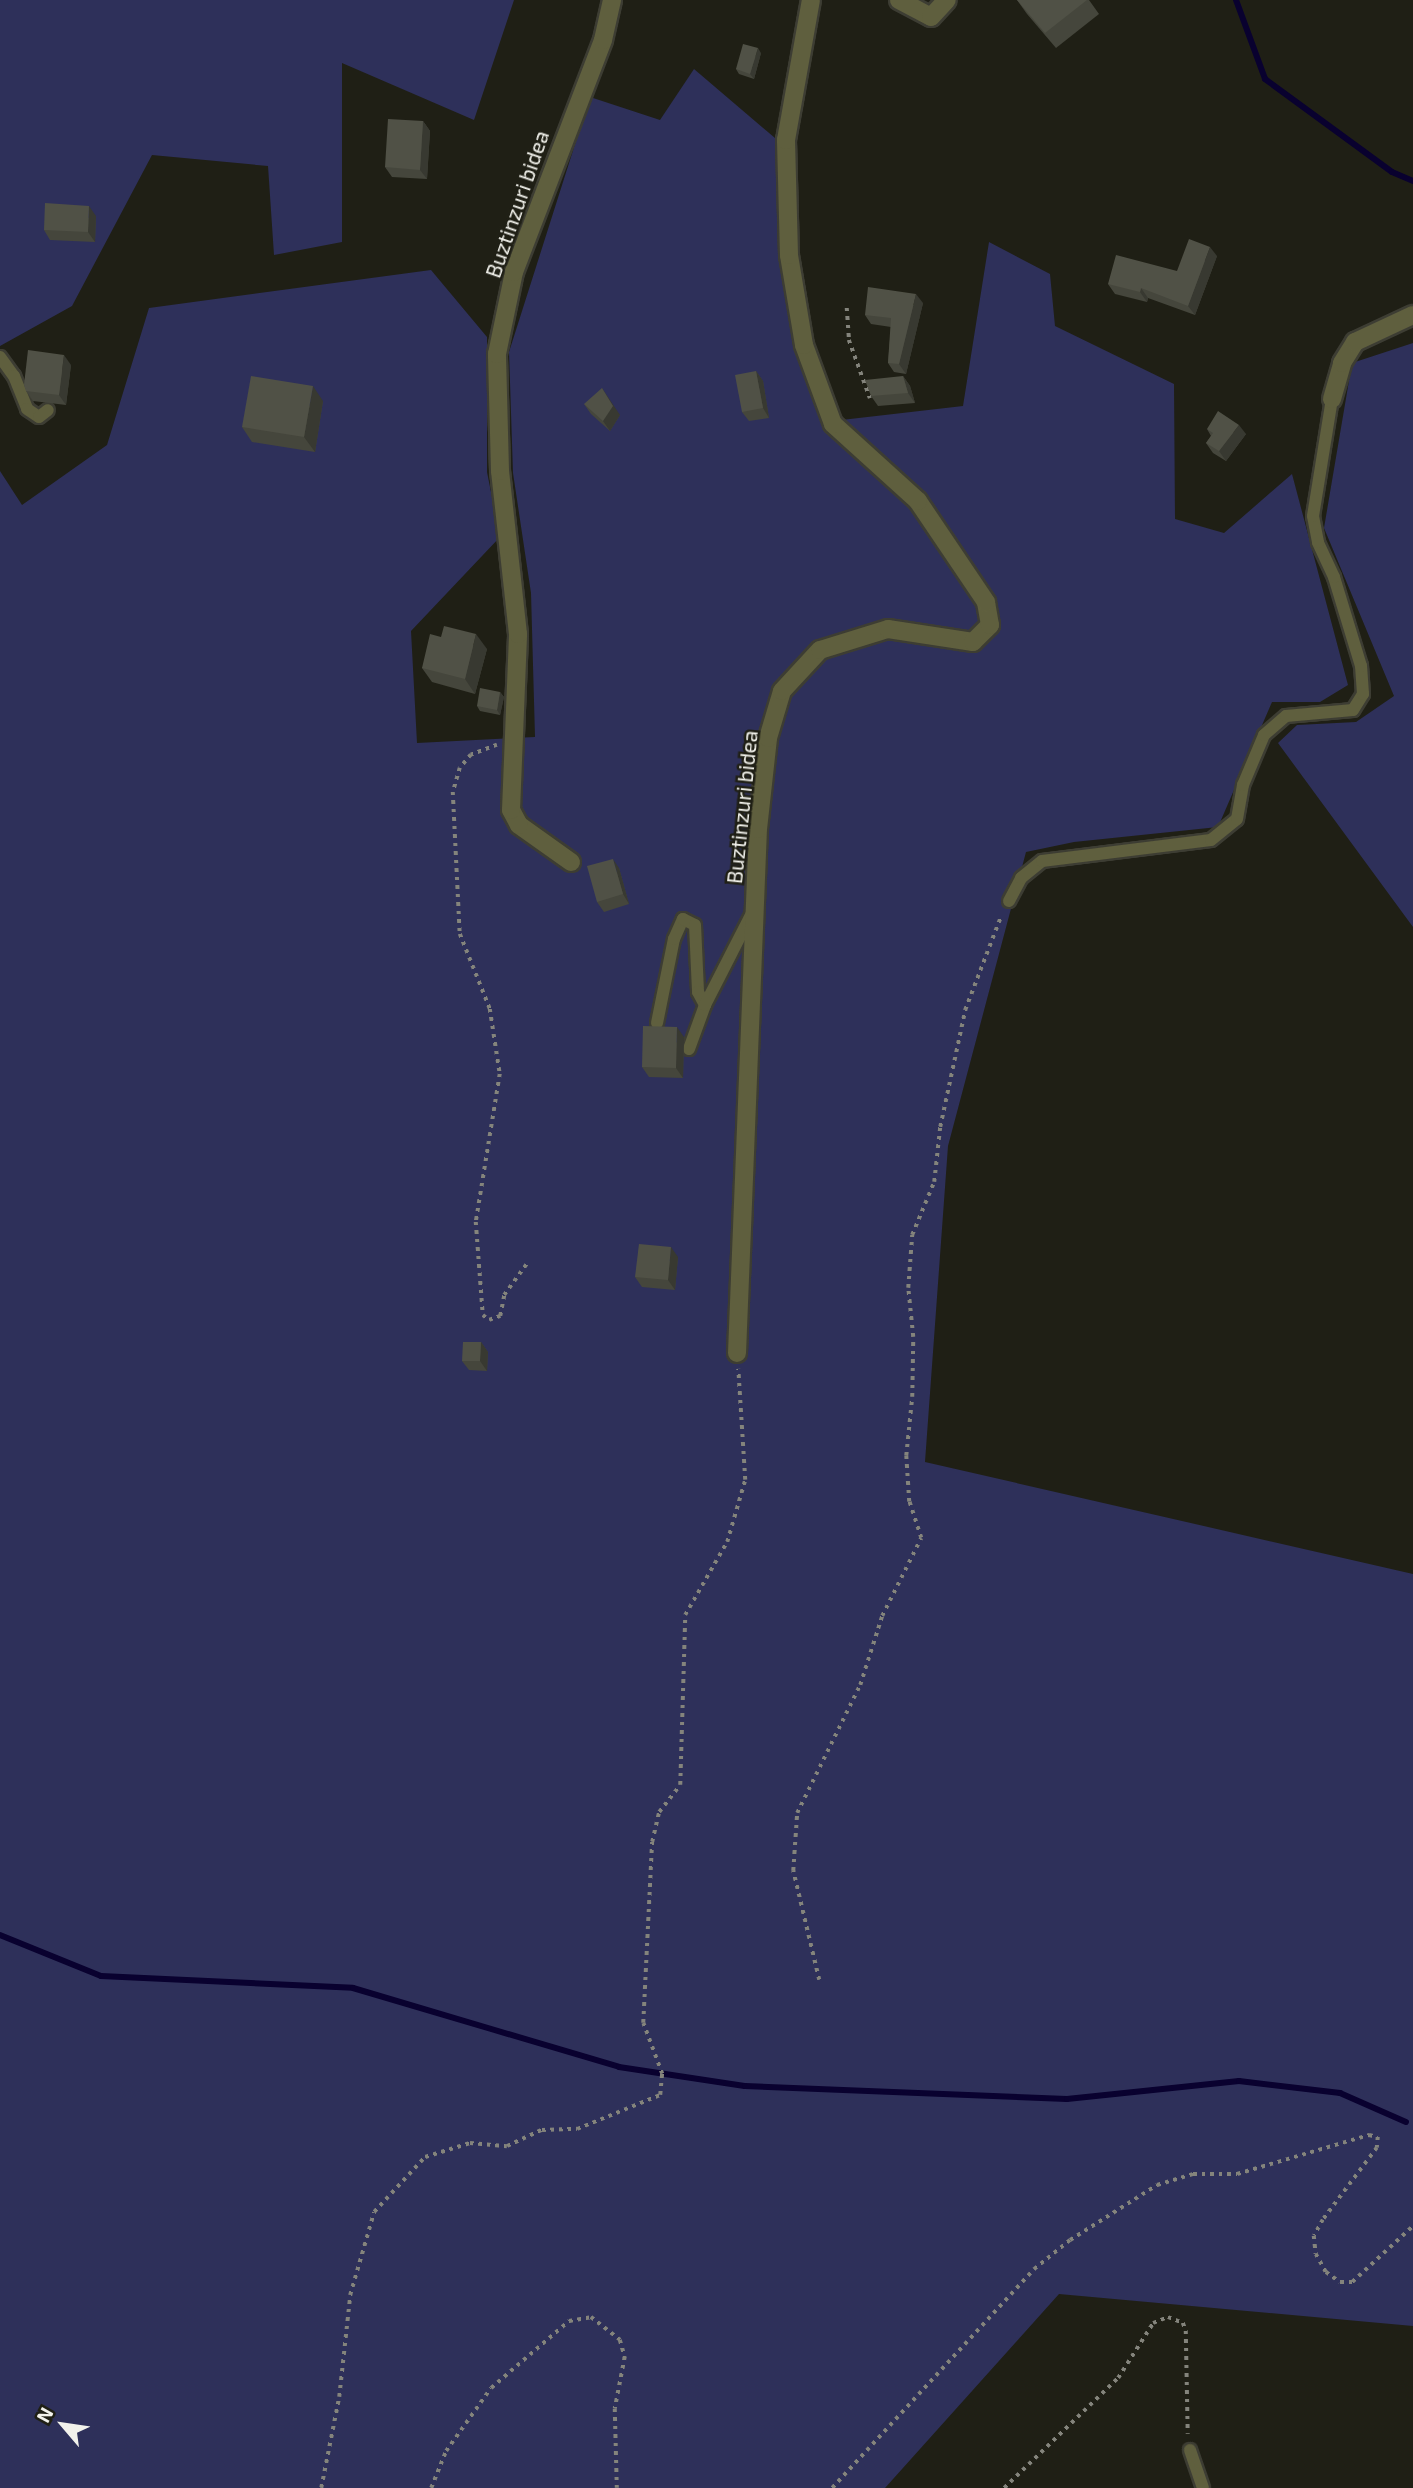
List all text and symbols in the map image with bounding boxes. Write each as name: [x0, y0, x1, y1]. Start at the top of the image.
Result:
street label: Buztinzuri bidea: [480, 127, 554, 281]
street label: Buztinzuri bidea: [721, 729, 763, 885]
north arrow: [28, 2390, 98, 2460]
text: N: [31, 2403, 58, 2426]

